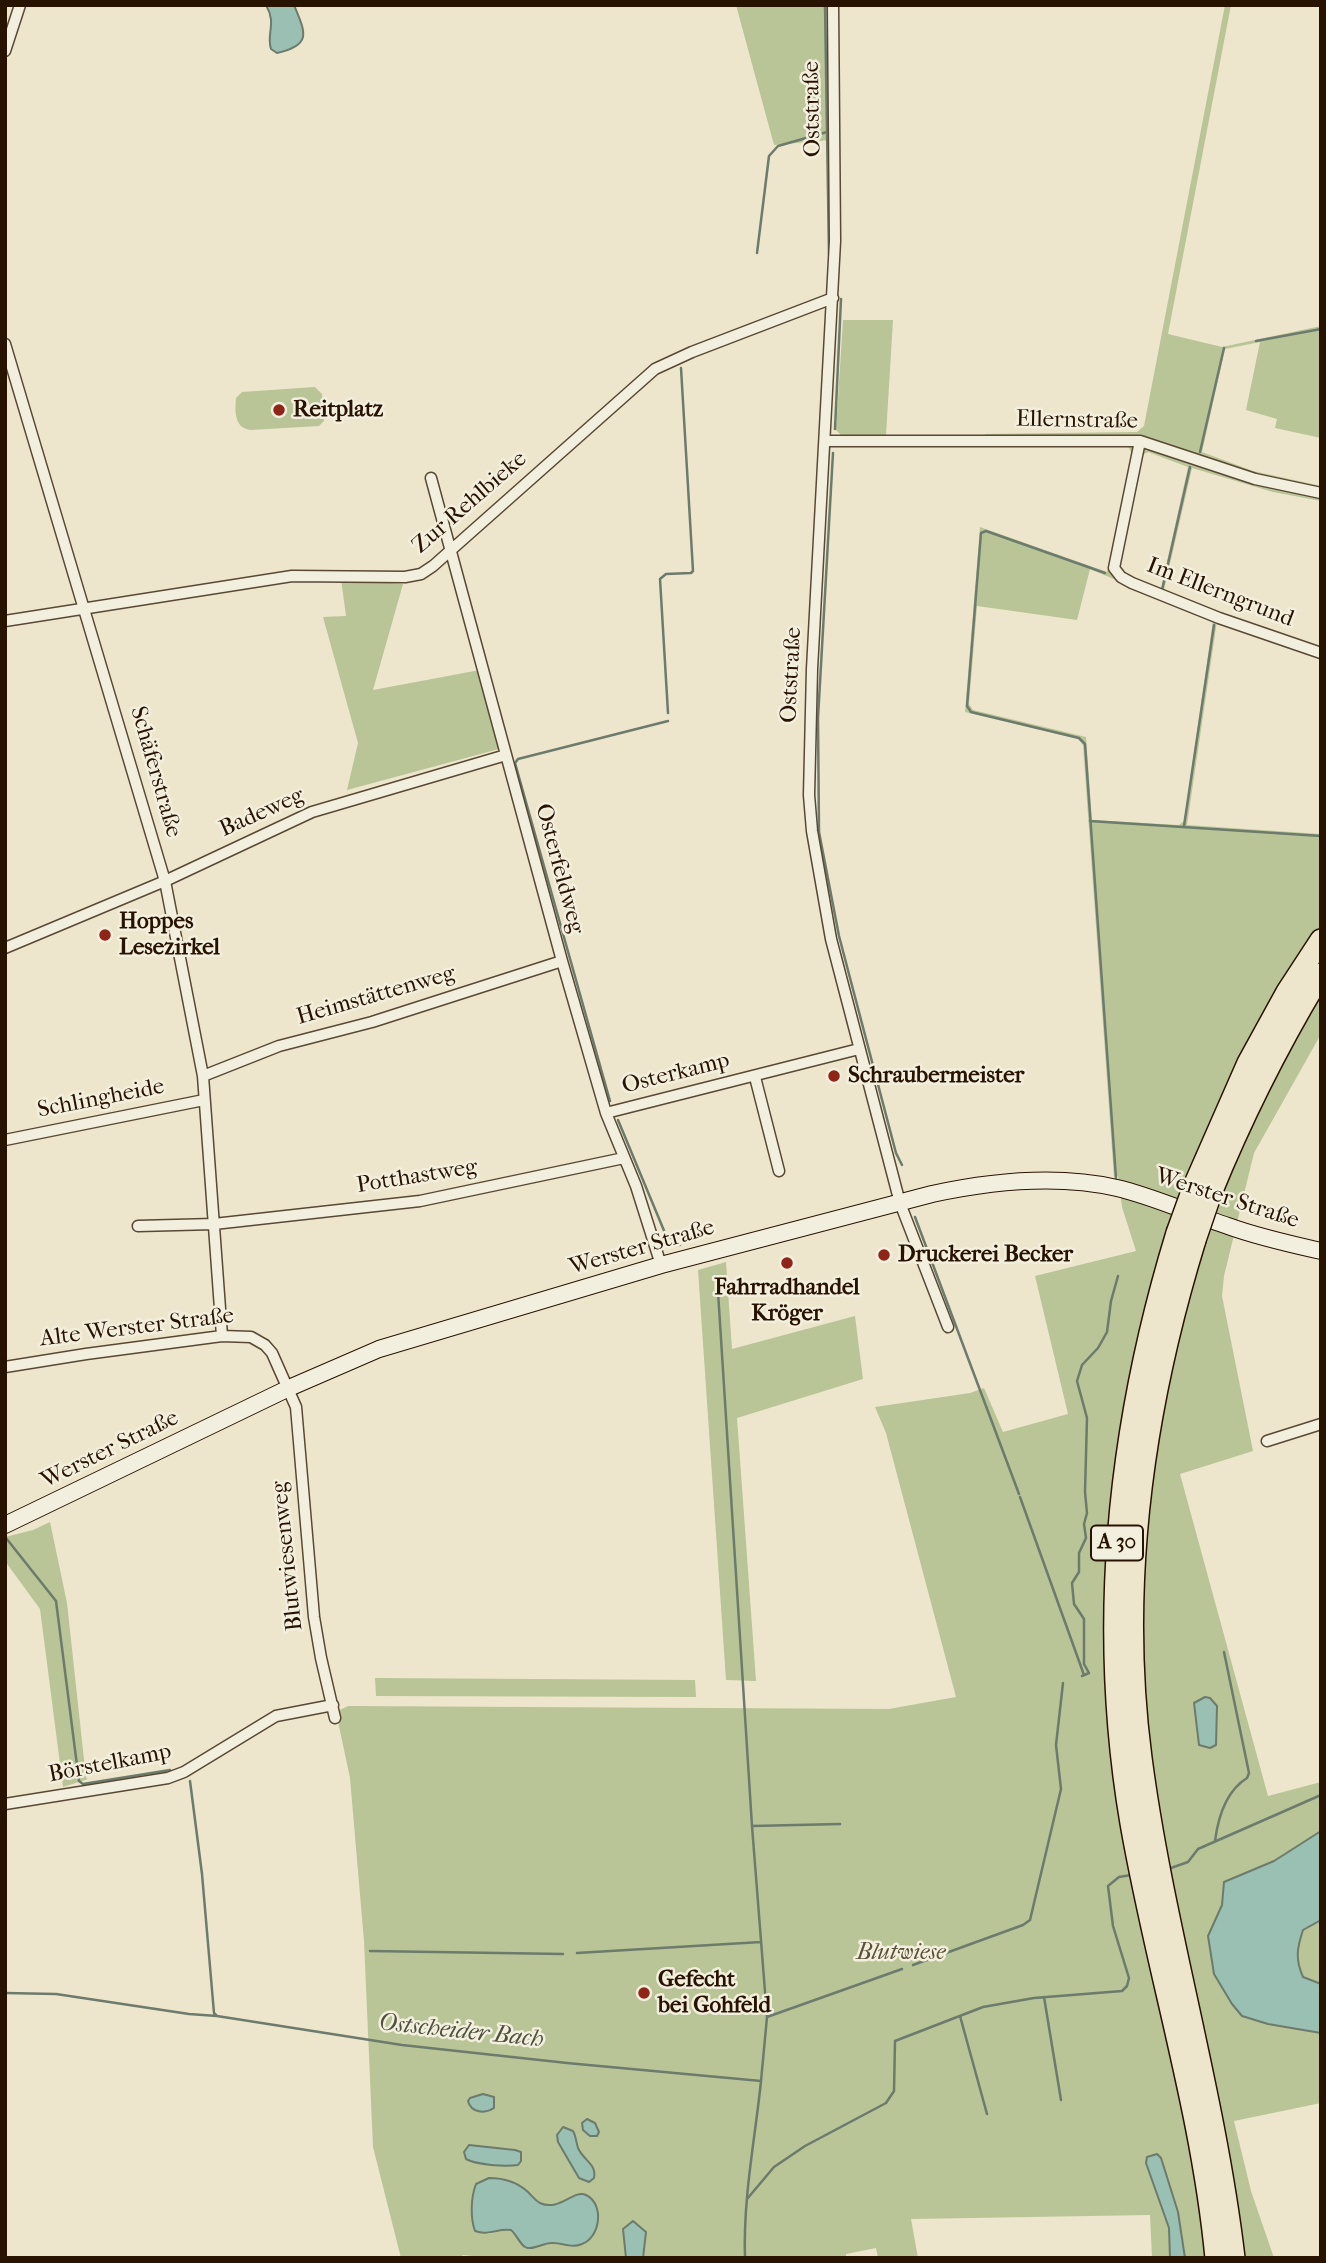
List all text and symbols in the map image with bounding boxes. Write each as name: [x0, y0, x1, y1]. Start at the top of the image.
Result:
street label: Oststraße: [798, 61, 828, 157]
place label: Reitplatz: [293, 396, 383, 424]
marker: Reitplatz: [271, 402, 287, 418]
street label: Ellernstraße: [1016, 406, 1138, 436]
street label: Zur Rehlbieke: [407, 446, 533, 560]
street label: Im Ellerngrund: [1143, 552, 1297, 634]
street label: Oststraße: [776, 626, 808, 724]
street label: Schäferstraße: [123, 703, 187, 841]
street label: Badeweg: [215, 782, 309, 844]
street label: Osterfeldweg: [528, 801, 590, 937]
place label: Hoppes Lesezirkel: [119, 908, 220, 962]
marker: Hoppes Lesezirkel: [97, 927, 113, 943]
street label: Heimstättenweg: [294, 960, 458, 1032]
street label: Osterkamp: [619, 1047, 733, 1101]
place label: Schraubermeister: [848, 1062, 1024, 1090]
marker: Schraubermeister: [826, 1068, 842, 1084]
street label: Schlingheide: [35, 1073, 167, 1125]
street label: Potthastweg: [355, 1154, 479, 1200]
street label: Werster Straße: [1152, 1163, 1302, 1235]
street label: Werster Straße: [566, 1214, 718, 1282]
place label: Druckerei Becker: [898, 1241, 1073, 1269]
marker: Druckerei Becker: [876, 1247, 892, 1263]
marker: Fahrradhandel Kröger: [779, 1255, 795, 1271]
place label: Fahrradhandel Kröger: [714, 1274, 860, 1328]
street label: Alte Werster Straße: [38, 1302, 236, 1354]
street label: Werster Straße: [37, 1405, 183, 1495]
street label: Blutwiesenweg: [266, 1480, 310, 1632]
road number: A 30: [1091, 1526, 1143, 1560]
street label: Börstelkamp: [46, 1739, 174, 1789]
park label: Blutwiese: [856, 1939, 946, 1967]
place label: Gefecht bei Gohfeld: [658, 1966, 771, 2020]
marker: Gefecht bei Gohfeld: [636, 1985, 652, 2001]
water label: Ostscheider Bach: [377, 2009, 545, 2055]

